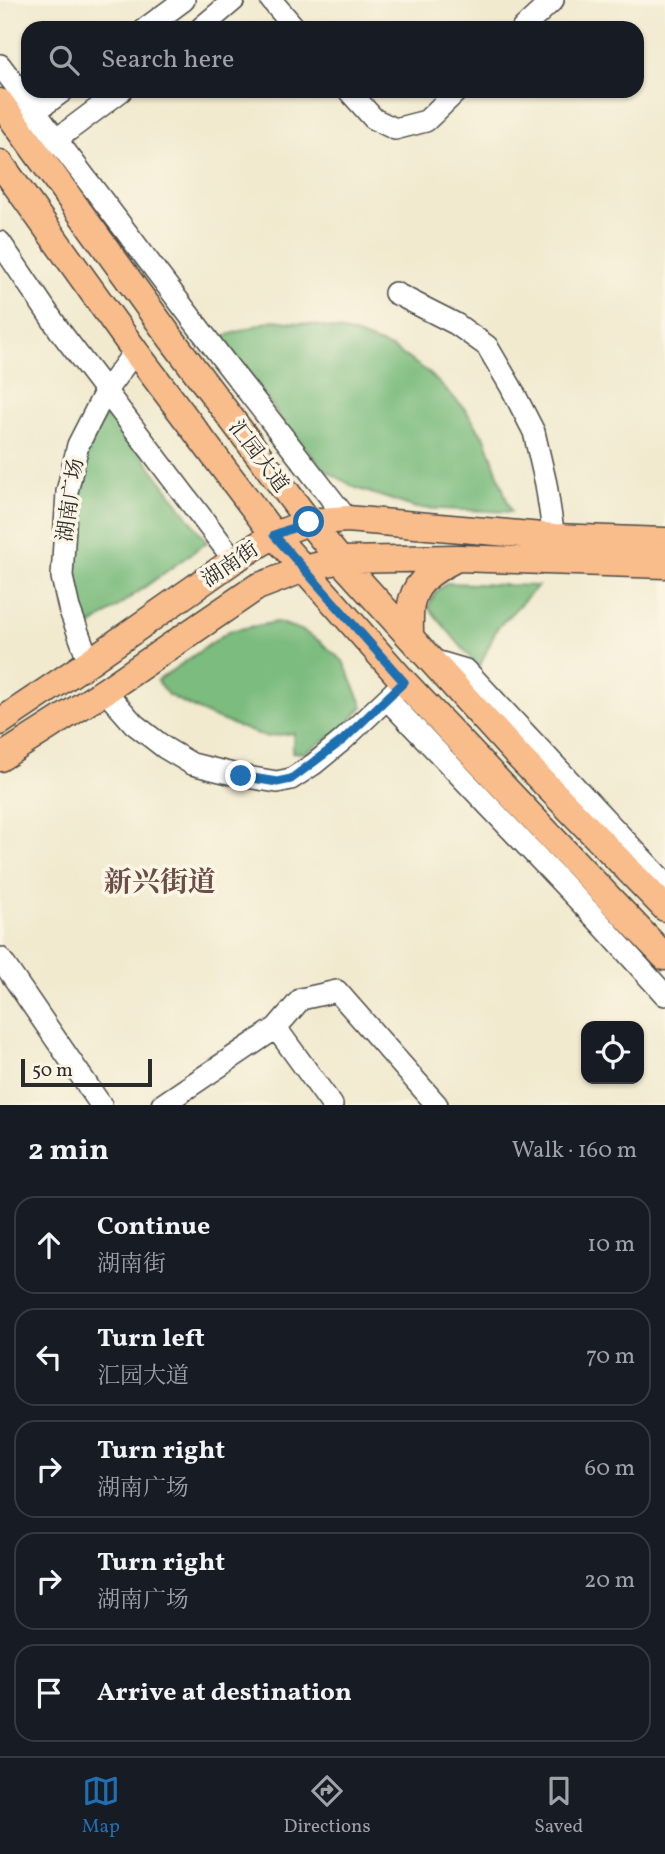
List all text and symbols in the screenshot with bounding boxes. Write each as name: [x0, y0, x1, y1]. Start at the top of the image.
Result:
search box: [21, 21, 644, 98]
icon: search: [45, 41, 83, 79]
text: Search here: [101, 42, 234, 78]
street label: 汇园大道: [221, 415, 295, 499]
street label: 湖南广场: [51, 457, 92, 544]
route start: [293, 506, 324, 537]
street label: 湖南街: [197, 536, 265, 595]
route end: [225, 760, 256, 791]
district label: 新兴街道: [104, 864, 216, 903]
map controls: [581, 1021, 644, 1084]
button: locate: [581, 1021, 644, 1084]
scale bar: [21, 1056, 152, 1088]
text: 50 m: [32, 1058, 73, 1084]
text: 2 min: [28, 1130, 109, 1172]
text: Walk · 160 m: [512, 1135, 637, 1167]
text: Continue: [97, 1209, 210, 1245]
icon: ahead: [30, 1226, 68, 1264]
text: 10 m: [587, 1229, 635, 1261]
text: 湖南街: [97, 1249, 166, 1281]
text: Turn left: [97, 1321, 205, 1357]
icon: left: [30, 1338, 68, 1376]
text: 70 m: [586, 1341, 635, 1373]
text: 汇园大道: [97, 1361, 189, 1393]
text: Turn right: [97, 1433, 225, 1469]
icon: right: [30, 1450, 68, 1488]
text: 60 m: [585, 1453, 635, 1485]
text: 湖南广场: [97, 1473, 189, 1505]
text: Turn right: [97, 1545, 225, 1581]
icon: right: [30, 1562, 68, 1600]
text: 20 m: [584, 1565, 635, 1597]
text: 湖南广场: [97, 1585, 189, 1617]
icon: arrive: [30, 1674, 68, 1712]
text: Arrive at destination: [97, 1675, 352, 1711]
tab: Map: [82, 1772, 120, 1840]
tab: Directions: [284, 1772, 371, 1840]
tab: Saved: [534, 1772, 583, 1840]

